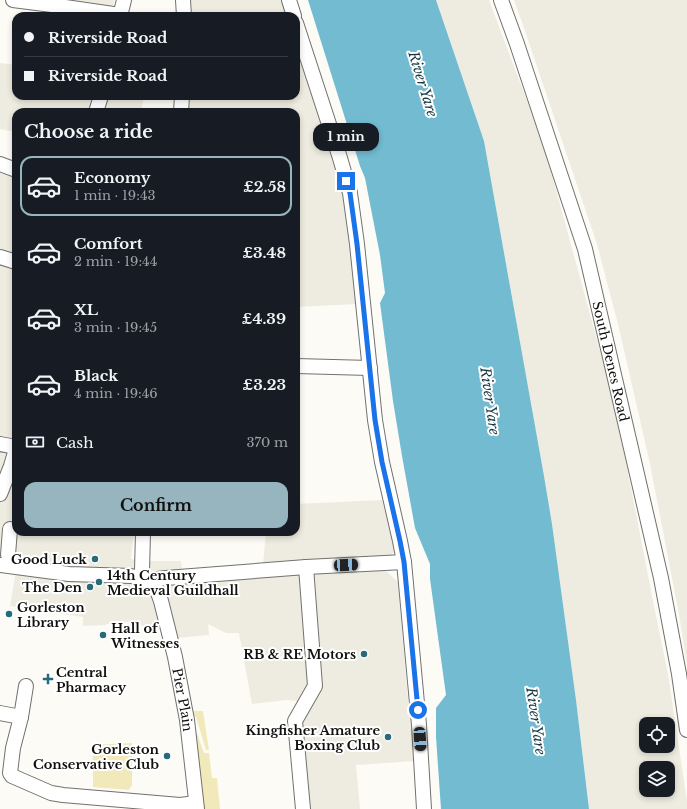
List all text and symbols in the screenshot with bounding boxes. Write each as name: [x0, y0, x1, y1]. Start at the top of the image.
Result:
text: Riverside Road: [48, 28, 167, 47]
water label: River Yare: [404, 48, 442, 120]
text: Riverside Road: [48, 66, 167, 85]
text: Choose a ride: [24, 121, 153, 143]
callout: 1 min: [313, 123, 379, 151]
text: 1 min: [327, 128, 365, 145]
icon: car: [26, 168, 62, 204]
text: Economy: [74, 168, 151, 187]
route end: [337, 172, 355, 190]
text: £2.58: [243, 177, 286, 196]
text: 1 min · 19:43: [74, 187, 156, 204]
icon: car: [26, 234, 62, 270]
text: Comfort: [74, 234, 142, 253]
text: £3.48: [242, 243, 286, 262]
text: 2 min · 19:44: [74, 253, 157, 270]
street label: South Denes Road: [589, 299, 633, 423]
icon: car: [26, 300, 62, 336]
text: XL: [74, 300, 98, 319]
text: £4.39: [242, 309, 286, 328]
text: 3 min · 19:45: [74, 319, 157, 336]
water label: River Yare: [476, 365, 504, 437]
icon: car: [26, 366, 62, 402]
text: Black: [74, 366, 118, 385]
text: £3.23: [243, 375, 286, 394]
text: 4 min · 19:46: [74, 385, 158, 402]
icon: cash: [24, 431, 46, 453]
text: Cash: [56, 433, 93, 452]
text: 370 m: [247, 434, 288, 451]
button: Confirm: [24, 482, 288, 528]
place label: Good Luck: [11, 551, 87, 568]
marker: Good Luck: [90, 554, 100, 564]
car: [334, 558, 358, 572]
place label: 14th Century Medieval Guildhall: [107, 567, 239, 599]
marker: 14th Century Medieval Guildhall: [94, 577, 104, 587]
place label: The Den: [22, 579, 83, 596]
marker: The Den: [85, 582, 95, 592]
place label: Gorleston Library: [17, 599, 85, 631]
marker: Gorleston Library: [4, 609, 14, 619]
place label: Hall of Witnesses: [110, 620, 179, 652]
marker: Hall of Witnesses: [98, 630, 108, 640]
place label: RB & RE Motors: [243, 646, 356, 663]
marker: RB & RE Motors: [359, 649, 369, 659]
place label: Central Pharmacy: [56, 664, 127, 696]
street label: Pier Plain: [169, 667, 197, 732]
marker: Central Pharmacy: [43, 674, 53, 684]
water label: River Yare: [522, 685, 550, 757]
route start: [409, 701, 427, 719]
map controls: [639, 717, 675, 797]
button: locate: [639, 717, 675, 753]
place label: Kingfisher Amature Boxing Club: [246, 722, 380, 754]
car: [413, 727, 427, 751]
marker: Kingfisher Amature Boxing Club: [383, 732, 393, 742]
place label: Gorleston Conservative Club: [33, 741, 160, 773]
marker: Gorleston Conservative Club: [162, 751, 172, 761]
button: layers: [639, 761, 675, 797]

